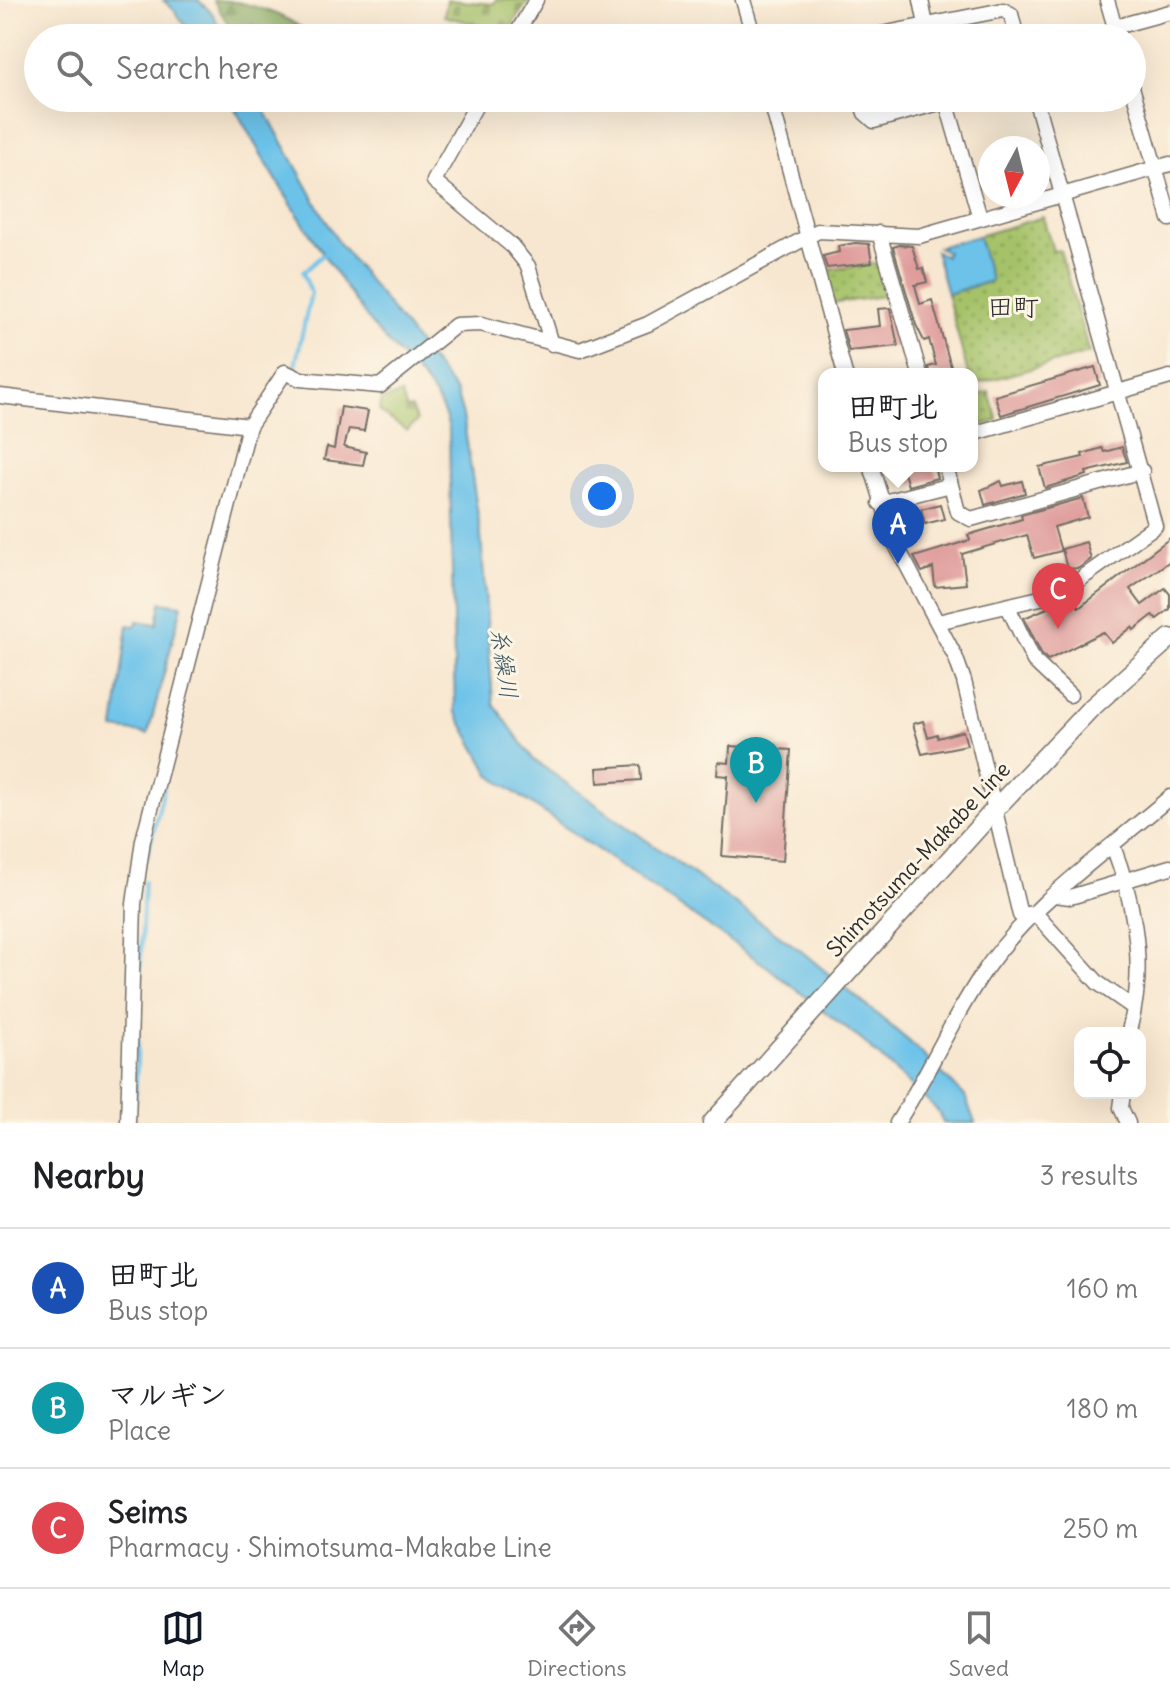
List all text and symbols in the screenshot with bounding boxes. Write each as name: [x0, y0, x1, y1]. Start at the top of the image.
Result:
search box: [24, 24, 1146, 112]
icon: search: [52, 46, 96, 90]
text: Search here: [116, 49, 279, 87]
north arrow: [978, 136, 1050, 208]
district label: 田町: [987, 290, 1039, 323]
popup: [818, 368, 978, 472]
text: 田町北: [848, 387, 938, 425]
text: Bus stop: [848, 426, 948, 459]
your location: [582, 476, 622, 516]
pin: A: [872, 498, 924, 564]
pin: C: [1032, 563, 1084, 629]
water label: 糸繰川: [485, 625, 525, 701]
pin: B: [730, 737, 782, 803]
street label: Shimotsuma-Makabe Line: [820, 755, 1016, 963]
map controls: [1074, 1027, 1146, 1099]
button: locate: [1074, 1027, 1146, 1099]
text: Nearby: [32, 1154, 145, 1197]
text: 3 results: [1040, 1159, 1138, 1192]
text: 田町北: [108, 1255, 198, 1293]
text: A: [50, 1272, 66, 1305]
text: 160 m: [1067, 1272, 1138, 1305]
text: Bus stop: [108, 1294, 208, 1327]
text: マルギン: [108, 1375, 227, 1413]
text: B: [49, 1392, 67, 1425]
text: 180 m: [1067, 1392, 1138, 1425]
text: Place: [108, 1414, 171, 1447]
text: Seims: [108, 1493, 188, 1531]
text: C: [49, 1512, 67, 1545]
text: 250 m: [1063, 1512, 1138, 1545]
text: Pharmacy · Shimotsuma-Makabe Line: [108, 1531, 552, 1564]
tab: Map: [161, 1606, 205, 1682]
tab: Directions: [527, 1606, 627, 1682]
tab: Saved: [949, 1606, 1009, 1682]

